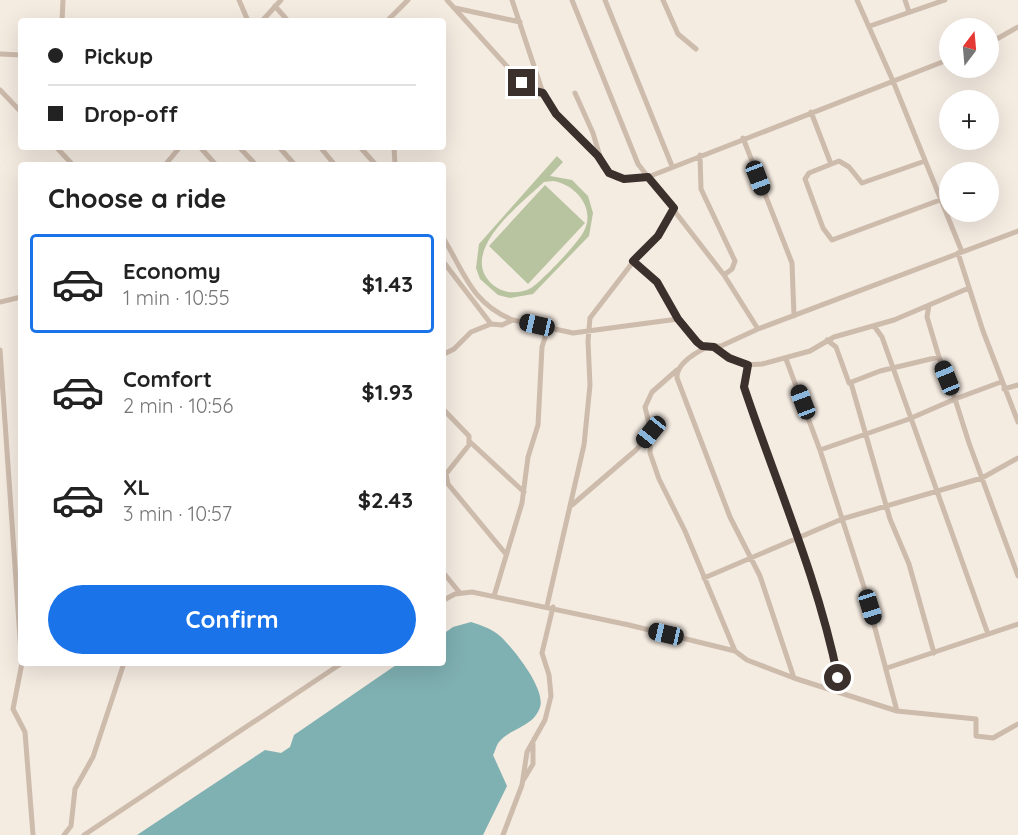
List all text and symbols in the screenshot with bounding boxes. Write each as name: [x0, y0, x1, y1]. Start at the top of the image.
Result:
north arrow: [939, 18, 999, 78]
map controls: [939, 18, 999, 222]
text: Pickup: [84, 42, 153, 70]
route end: [508, 69, 535, 96]
button: +: [939, 90, 999, 150]
text: Drop-off: [84, 100, 178, 128]
car: [743, 158, 773, 198]
button: −: [939, 162, 999, 222]
text: Choose a ride: [48, 181, 226, 215]
icon: car: [51, 257, 105, 311]
text: Economy: [123, 257, 221, 285]
text: $1.43: [362, 270, 413, 298]
text: 1 min · 10:55: [123, 285, 230, 310]
car: [517, 312, 557, 338]
car: [932, 358, 962, 398]
icon: car: [51, 365, 105, 419]
text: Comfort: [123, 365, 212, 393]
text: $1.93: [362, 378, 413, 406]
car: [788, 382, 818, 422]
text: 2 min · 10:56: [123, 393, 233, 418]
car: [633, 412, 669, 452]
icon: car: [51, 473, 105, 527]
text: XL: [123, 473, 150, 501]
text: $2.43: [358, 486, 413, 514]
text: 3 min · 10:57: [123, 501, 232, 526]
button: Confirm: [48, 585, 416, 654]
car: [856, 587, 884, 627]
car: [646, 621, 686, 647]
route start: [824, 664, 851, 691]

